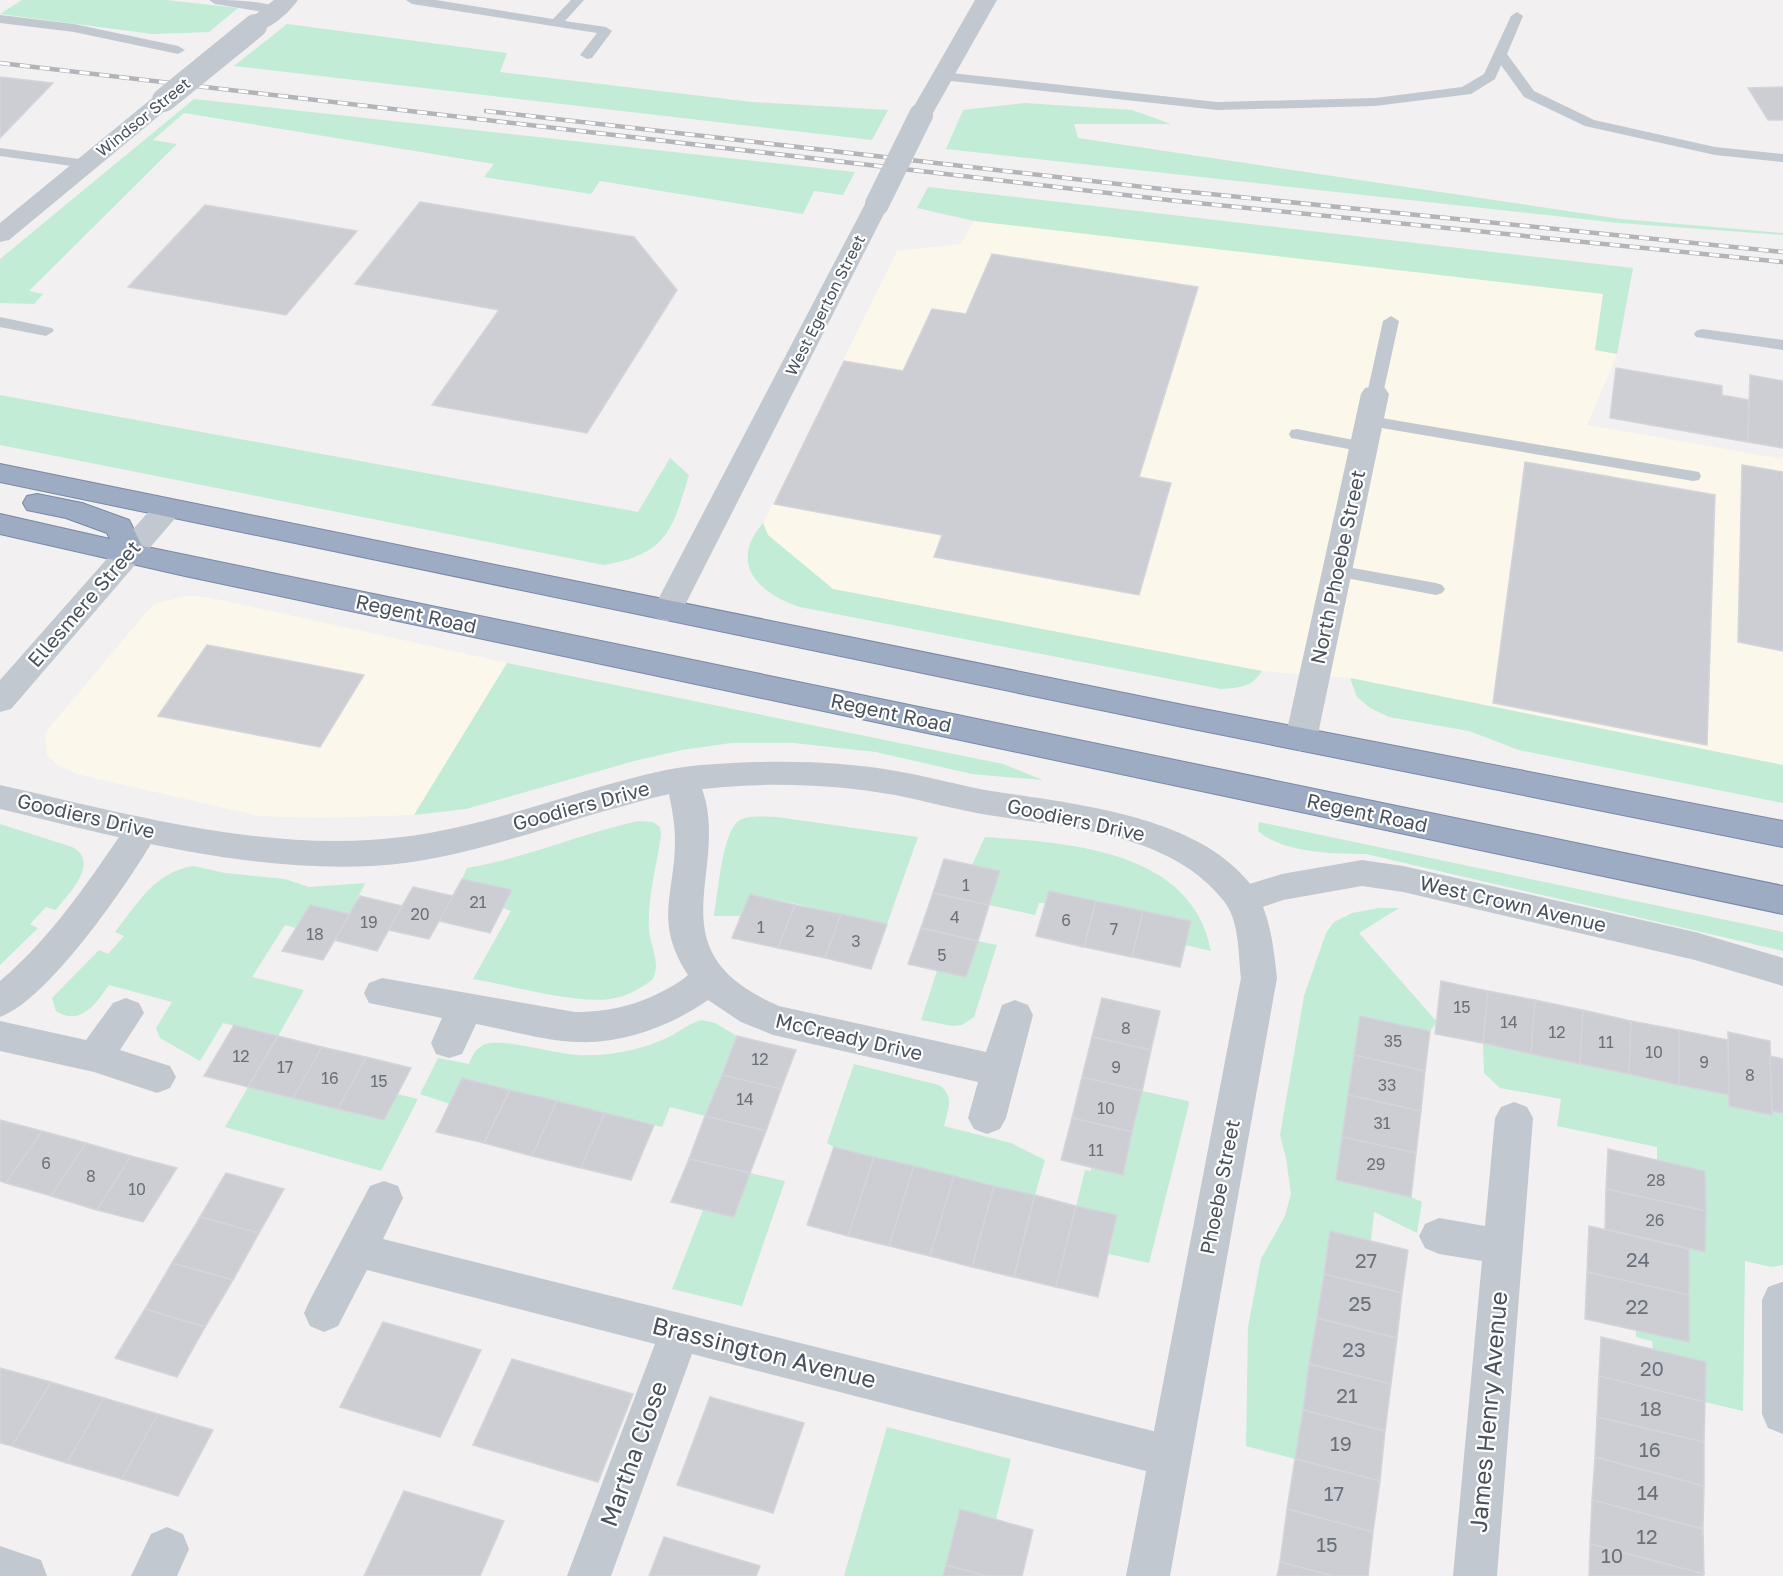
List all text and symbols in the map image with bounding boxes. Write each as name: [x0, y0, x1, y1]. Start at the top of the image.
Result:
street label: Windsor Street: [92, 73, 194, 161]
street label: West Egerton Street: [781, 231, 869, 379]
street label: North Phoebe Street: [1305, 468, 1369, 666]
street label: Ellesmere Street: [22, 535, 145, 671]
street label: Regent Road: [354, 588, 479, 638]
street label: Regent Road: [829, 687, 954, 737]
street label: Goodiers Drive: [510, 775, 652, 835]
street label: Regent Road: [1305, 787, 1430, 837]
street label: Goodiers Drive: [15, 788, 157, 843]
street label: Goodiers Drive: [1005, 793, 1147, 845]
street label: West Crown Avenue: [1418, 870, 1609, 936]
house number: 1: [962, 875, 970, 895]
house number: 21: [469, 892, 487, 912]
house number: 20: [410, 904, 430, 924]
house number: 4: [950, 907, 960, 927]
house number: 6: [1061, 910, 1071, 930]
house number: 19: [360, 912, 378, 932]
house number: 1: [757, 917, 765, 937]
house number: 7: [1110, 919, 1118, 939]
house number: 2: [805, 921, 815, 941]
house number: 18: [306, 924, 324, 944]
house number: 3: [851, 931, 861, 951]
house number: 5: [937, 945, 947, 965]
house number: 15: [1453, 997, 1471, 1017]
street label: McCready Drive: [773, 1007, 925, 1065]
house number: 14: [1500, 1012, 1518, 1032]
house number: 8: [1121, 1018, 1131, 1038]
house number: 12: [1548, 1022, 1566, 1042]
house number: 35: [1384, 1031, 1402, 1051]
house number: 11: [1598, 1032, 1614, 1052]
house number: 10: [1645, 1042, 1663, 1062]
house number: 12: [232, 1046, 250, 1066]
house number: 12: [751, 1049, 769, 1069]
house number: 9: [1699, 1052, 1709, 1072]
house number: 17: [277, 1057, 293, 1077]
house number: 9: [1111, 1057, 1121, 1077]
house number: 8: [1745, 1065, 1755, 1085]
house number: 16: [321, 1068, 339, 1088]
house number: 15: [370, 1071, 388, 1091]
house number: 33: [1378, 1075, 1396, 1095]
house number: 14: [736, 1089, 754, 1109]
house number: 10: [1097, 1098, 1115, 1118]
house number: 31: [1373, 1113, 1391, 1133]
street label: Phoebe Street: [1194, 1117, 1244, 1256]
house number: 11: [1088, 1140, 1104, 1160]
house number: 6: [41, 1153, 51, 1173]
house number: 29: [1367, 1154, 1385, 1174]
house number: 8: [86, 1166, 96, 1186]
house number: 28: [1646, 1170, 1666, 1190]
house number: 10: [128, 1179, 146, 1199]
house number: 26: [1646, 1210, 1664, 1230]
house number: 24: [1626, 1247, 1650, 1271]
house number: 27: [1355, 1248, 1377, 1272]
street label: James Henry Avenue: [1463, 1290, 1512, 1534]
house number: 25: [1348, 1291, 1372, 1315]
house number: 22: [1625, 1294, 1649, 1318]
street label: Brassington Avenue: [649, 1310, 879, 1393]
house number: 23: [1342, 1337, 1366, 1361]
house number: 20: [1640, 1356, 1664, 1380]
street label: Martha Close: [593, 1377, 672, 1530]
house number: 21: [1336, 1383, 1358, 1407]
house number: 18: [1640, 1396, 1662, 1420]
house number: 19: [1330, 1431, 1352, 1455]
house number: 16: [1639, 1437, 1661, 1461]
house number: 14: [1637, 1480, 1659, 1504]
house number: 17: [1324, 1481, 1344, 1505]
house number: 12: [1636, 1524, 1658, 1548]
house number: 15: [1316, 1532, 1338, 1556]
house number: 10: [1601, 1543, 1623, 1567]

